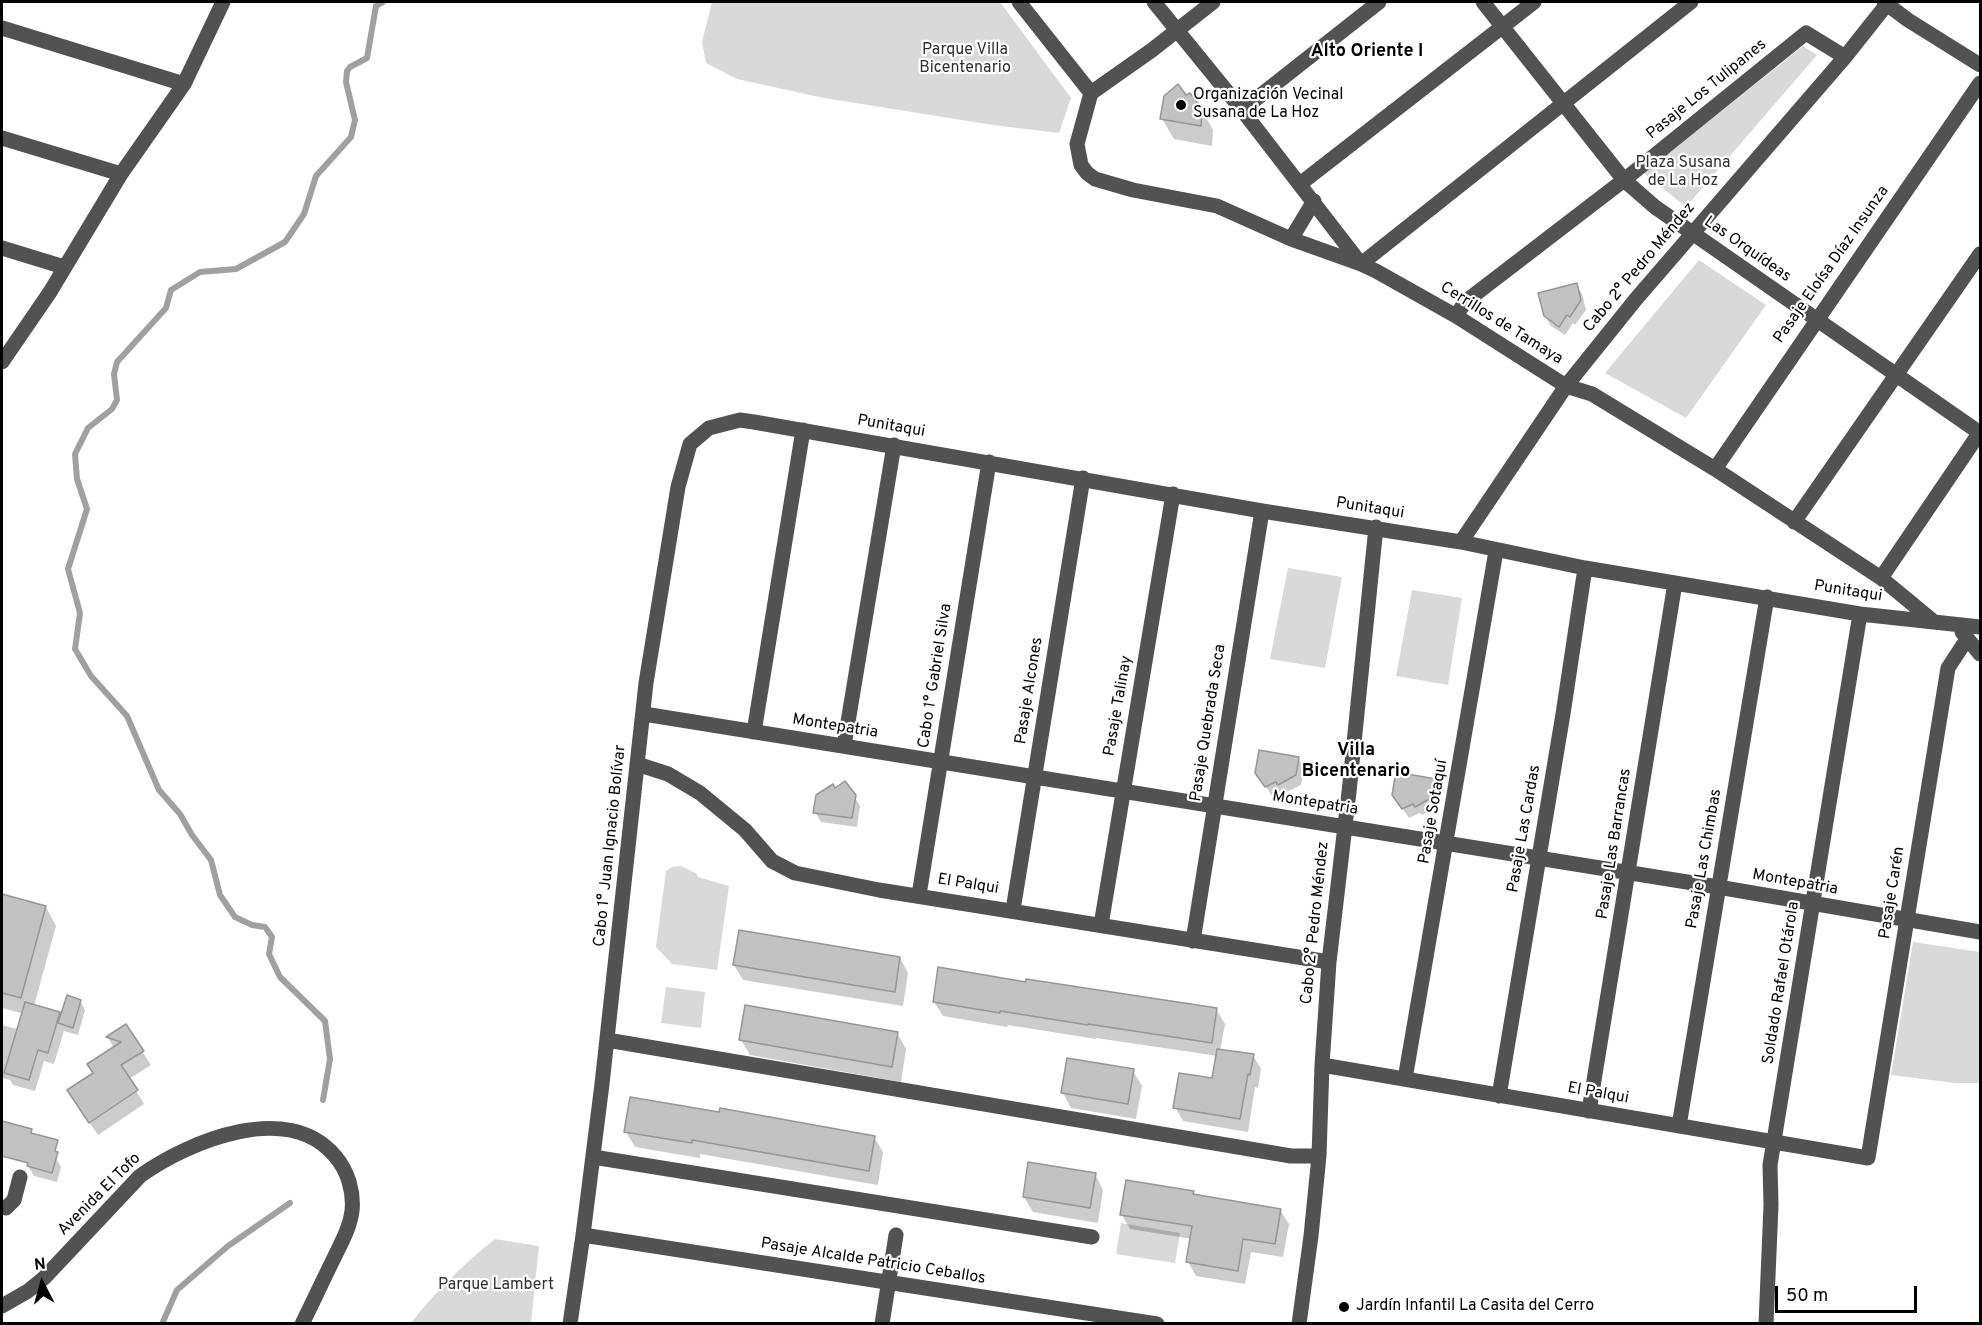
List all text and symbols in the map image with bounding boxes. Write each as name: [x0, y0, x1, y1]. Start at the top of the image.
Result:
street label: Pasaje Los Tulipanes: [1643, 36, 1771, 144]
park label: Parque Villa Bicentenario: [919, 41, 1011, 79]
district label: Alto Oriente I: [1311, 41, 1423, 63]
place label: Organización Vecinal Susana de La Hoz: [1193, 86, 1343, 124]
marker: Organización Vecinal Susana de La Hoz: [1174, 98, 1188, 112]
park label: Plaza Susana de La Hoz: [1635, 154, 1731, 192]
street label: Pasaje Eloísa Díaz Insunza: [1770, 183, 1894, 347]
street label: Cabo 2° Pedro Méndez: [1580, 199, 1700, 337]
street label: Las Orquídeas: [1700, 213, 1794, 287]
street label: Cerrillos de Tamaya: [1436, 279, 1566, 369]
street label: Punitaqui: [856, 412, 926, 442]
street label: Punitaqui: [1335, 494, 1405, 524]
street label: Punitaqui: [1813, 577, 1883, 607]
street label: Cabo 1° Gabriel Silva: [915, 602, 957, 750]
street label: Pasaje Alcones: [1012, 636, 1048, 746]
street label: Pasaje Quebrada Seca: [1187, 643, 1231, 803]
street label: Pasaje Talinay: [1101, 654, 1137, 758]
street label: Montepatria: [791, 711, 879, 743]
district label: Villa Bicentenario: [1302, 740, 1410, 783]
street label: Cabo 1° Juan Ignacio Bolívar: [591, 744, 631, 948]
street label: Pasaje Sotaquí: [1415, 758, 1453, 866]
street label: Pasaje Las Cardas: [1504, 764, 1546, 894]
street label: Pasaje Las Barrancas: [1594, 767, 1636, 921]
street label: Montepatria: [1271, 788, 1359, 820]
street label: Pasaje Las Chimbas: [1683, 788, 1727, 930]
street label: Cabo 2° Pedro Méndez: [1298, 841, 1334, 1005]
street label: Pasaje Carén: [1876, 845, 1910, 941]
street label: Montepatria: [1751, 866, 1839, 900]
street label: El Palqui: [936, 871, 1000, 899]
street label: Soldado Rafael Otárola: [1760, 900, 1804, 1066]
street label: El Palqui: [1566, 1079, 1630, 1109]
street label: Avenida El Tofo: [55, 1150, 145, 1240]
street label: Pasaje Alcalde Patricio Ceballos: [759, 1235, 987, 1289]
north arrow: [12, 1253, 72, 1313]
text: N: [33, 1255, 47, 1276]
scale bar: [1778, 1274, 1920, 1312]
park label: Parque Lambert: [438, 1276, 554, 1296]
text: 50 m: [1786, 1285, 1828, 1308]
place label: Jardín Infantil La Casita del Cerro: [1356, 1297, 1594, 1317]
marker: Jardín Infantil La Casita del Cerro: [1337, 1300, 1351, 1314]

